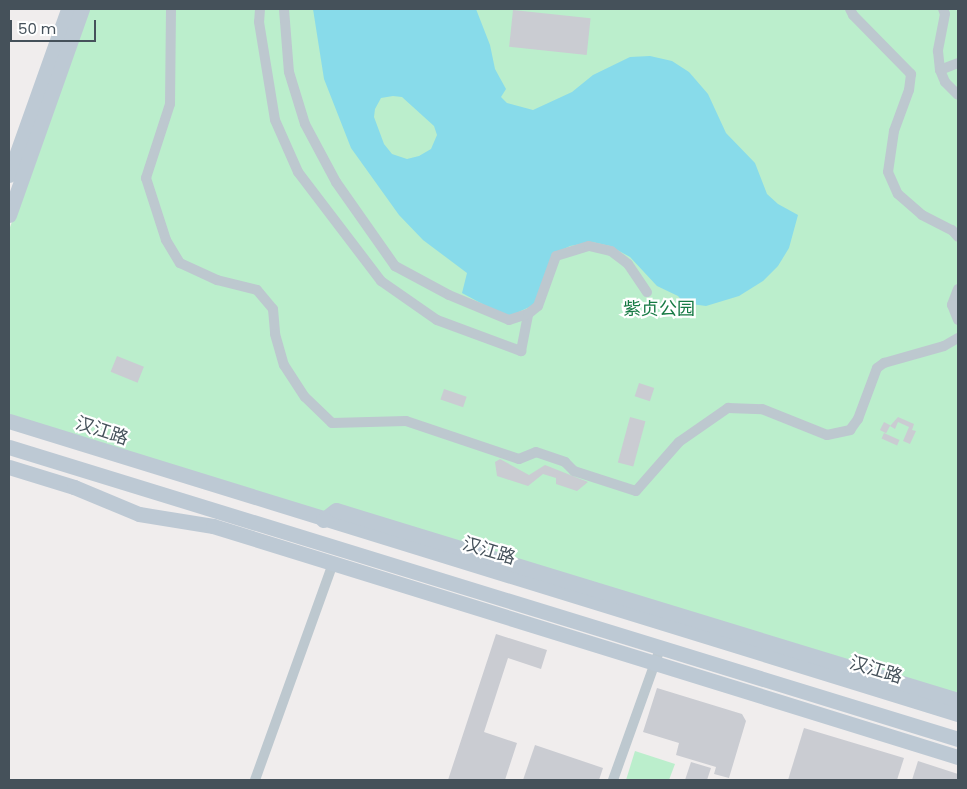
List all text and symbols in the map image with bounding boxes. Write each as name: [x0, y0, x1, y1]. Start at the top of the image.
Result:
scale bar: [12, 10, 99, 42]
text: 50 m: [18, 18, 56, 39]
park label: 紫贞公园: [623, 298, 695, 320]
street label: 汉江路: [73, 412, 131, 450]
street label: 汉江路: [460, 533, 518, 569]
street label: 汉江路: [847, 652, 905, 688]

